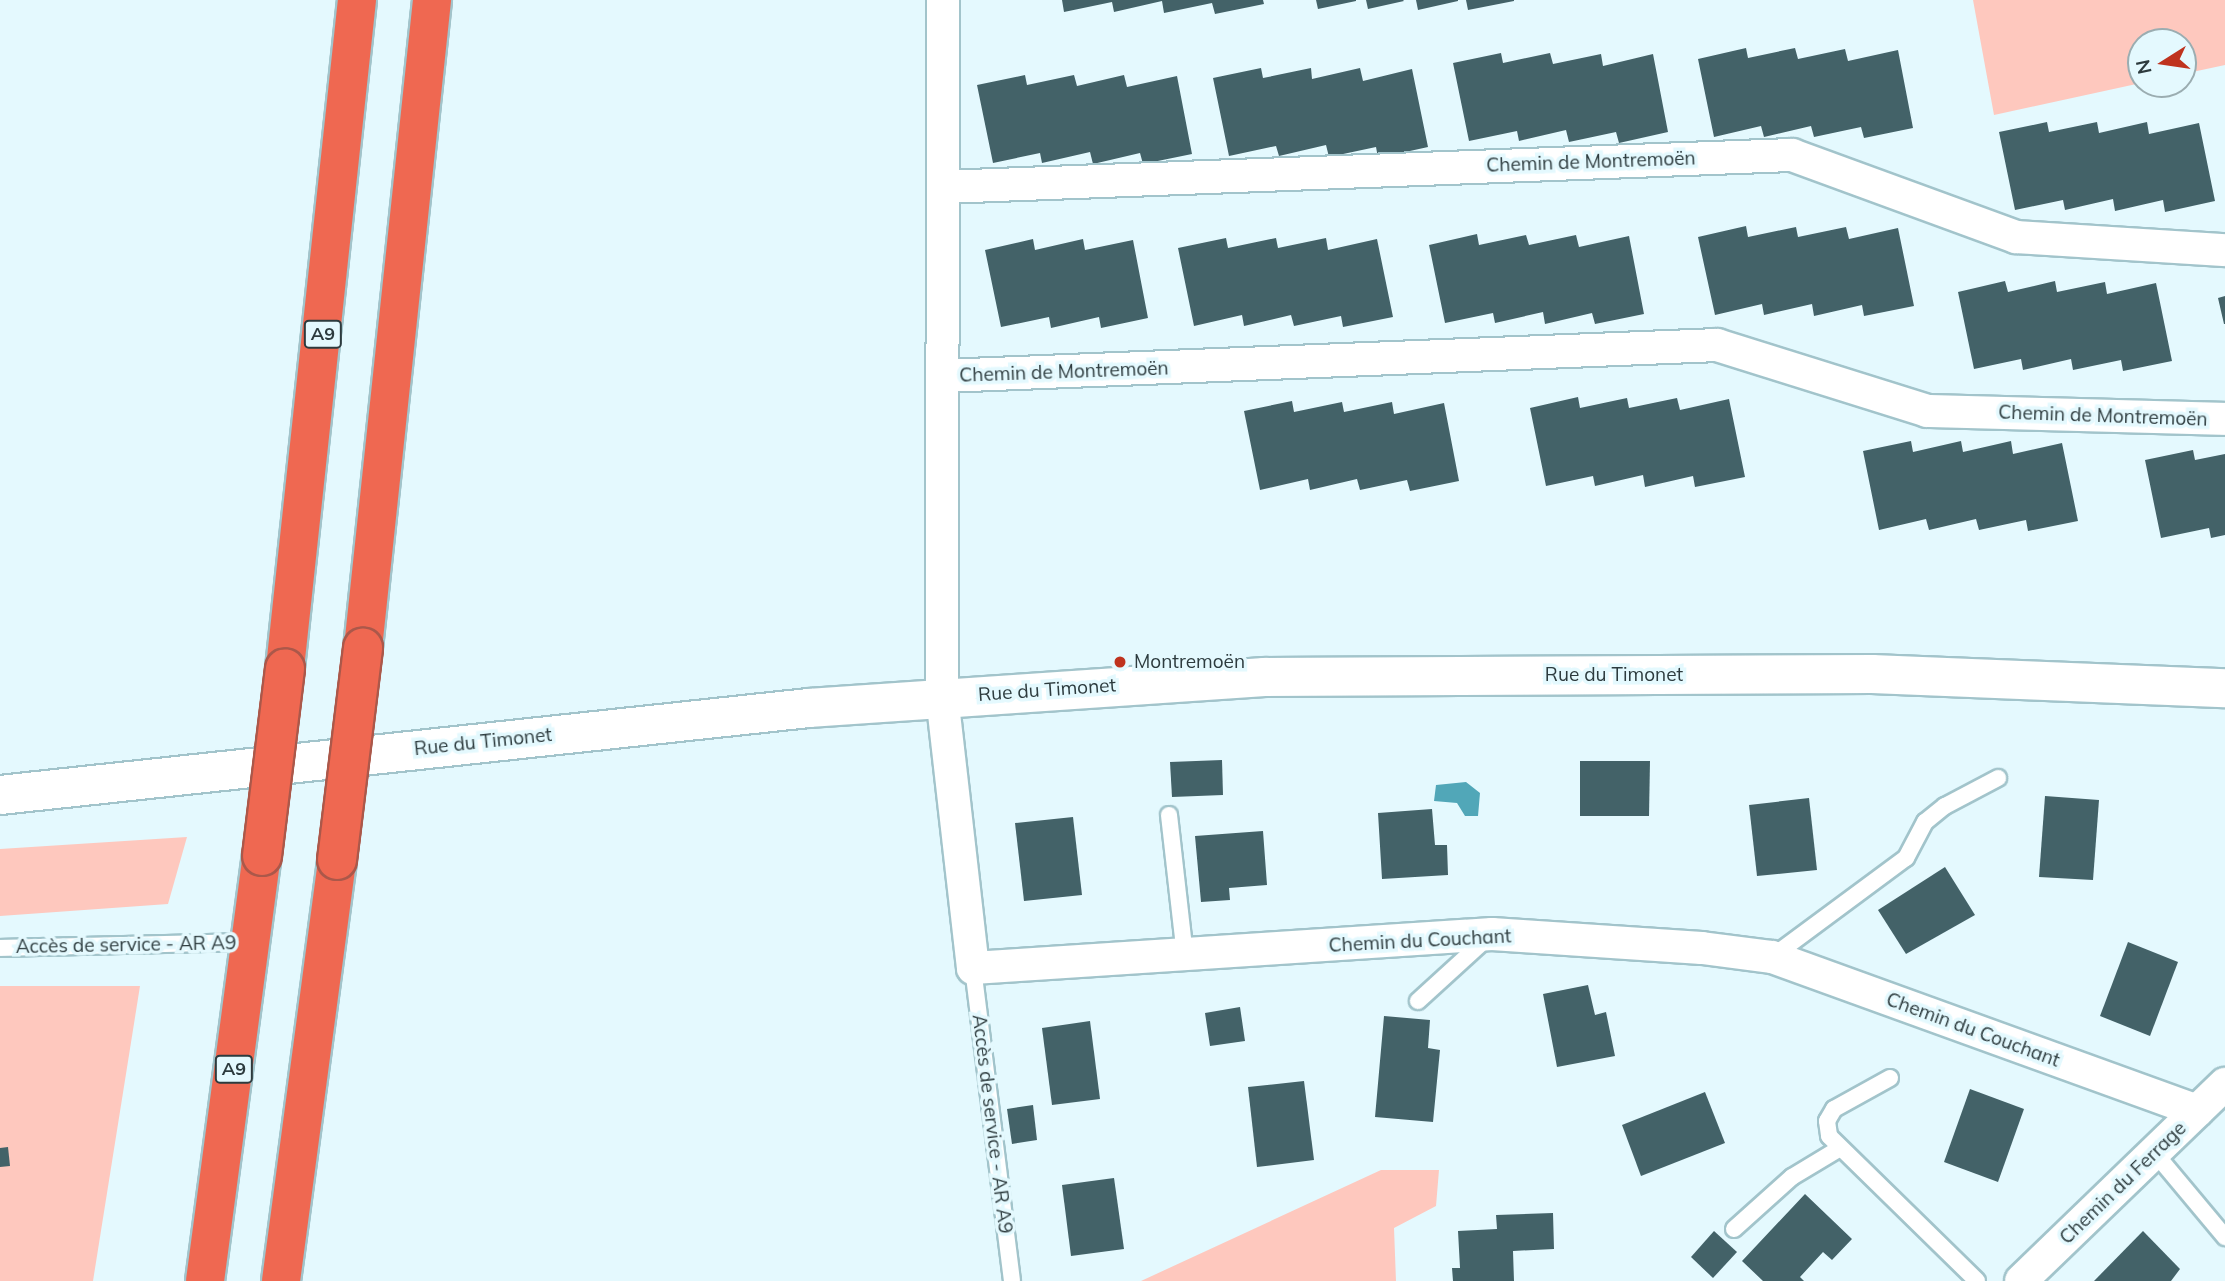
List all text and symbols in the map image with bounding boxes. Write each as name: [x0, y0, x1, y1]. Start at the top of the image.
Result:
north arrow: [2127, 28, 2197, 98]
text: N: [2130, 57, 2157, 76]
street label: Chemin de Montremoën: [1486, 147, 1696, 177]
road number: A9: [304, 320, 342, 348]
street label: Chemin de Montremoën: [959, 357, 1169, 387]
street label: Chemin de Montremoën: [1998, 401, 2208, 431]
place label: Montremoën: [1134, 651, 1245, 673]
marker: Montremoën: [1112, 654, 1128, 670]
street label: Rue du Timonet: [1545, 664, 1683, 686]
street label: Rue du Timonet: [977, 674, 1117, 706]
street label: Rue du Timonet: [413, 723, 553, 761]
street label: Chemin du Couchant: [1328, 925, 1512, 957]
street label: Accès de service - AR A9: [16, 932, 236, 958]
street label: Chemin du Couchant: [1883, 988, 2063, 1072]
street label: Accès de service - AR A9: [967, 1013, 1017, 1235]
road number: A9: [215, 1054, 253, 1084]
street label: Chemin du Ferrage: [2055, 1117, 2191, 1249]

